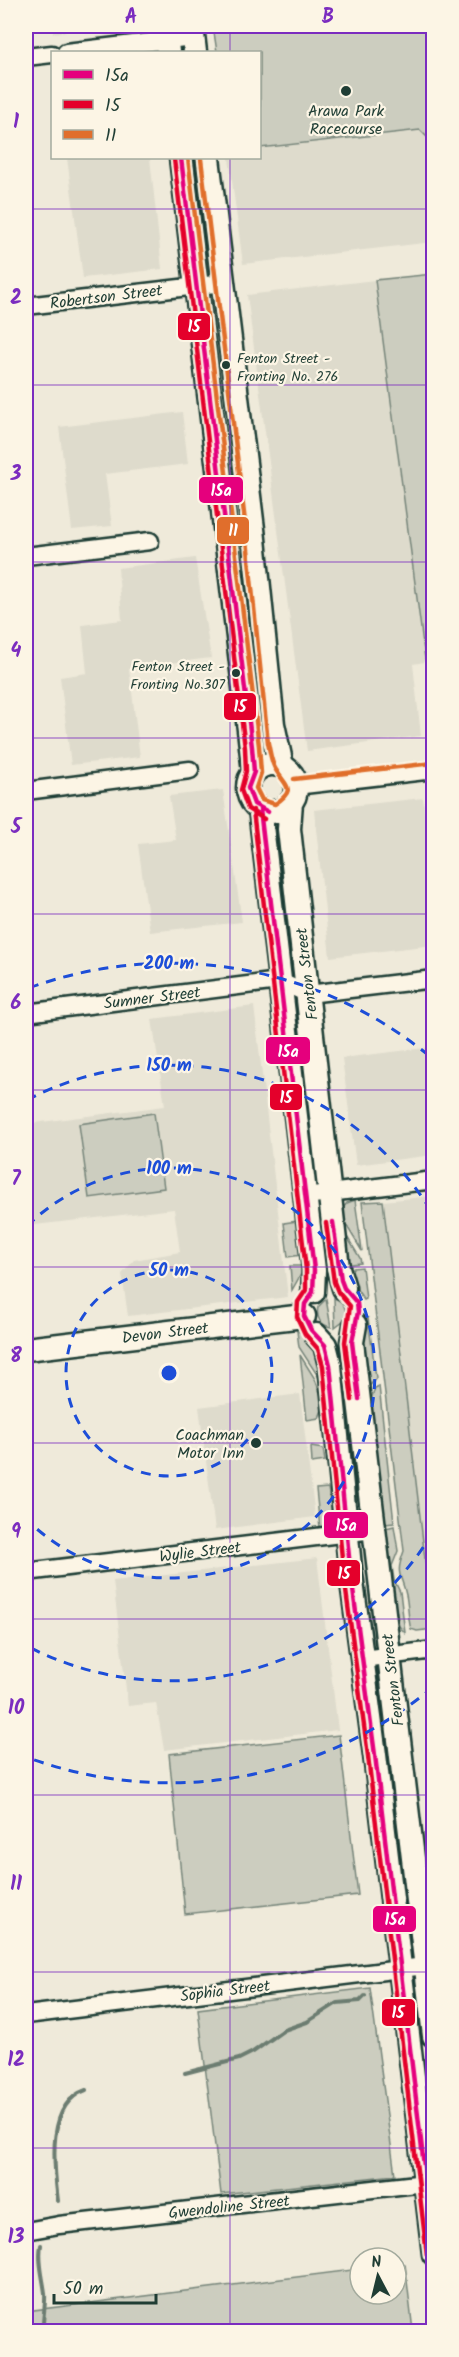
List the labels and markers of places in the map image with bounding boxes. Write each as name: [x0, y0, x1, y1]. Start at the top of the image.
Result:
marker: Arawa Park Racecourse: [339, 84, 353, 98]
place label: Arawa Park Racecourse: [308, 99, 385, 142]
place label: Fenton Street - Fronting No. 276: [237, 348, 338, 388]
marker: Fenton Street - Fronting No. 276: [220, 359, 232, 371]
place label: Fenton Street - Fronting No.307: [130, 656, 226, 696]
marker: Fenton Street - Fronting No.307: [230, 667, 242, 679]
centre of rings: [159, 1363, 179, 1383]
place label: Coachman Motor Inn: [175, 1423, 244, 1466]
marker: Coachman Motor Inn: [249, 1436, 263, 1450]

